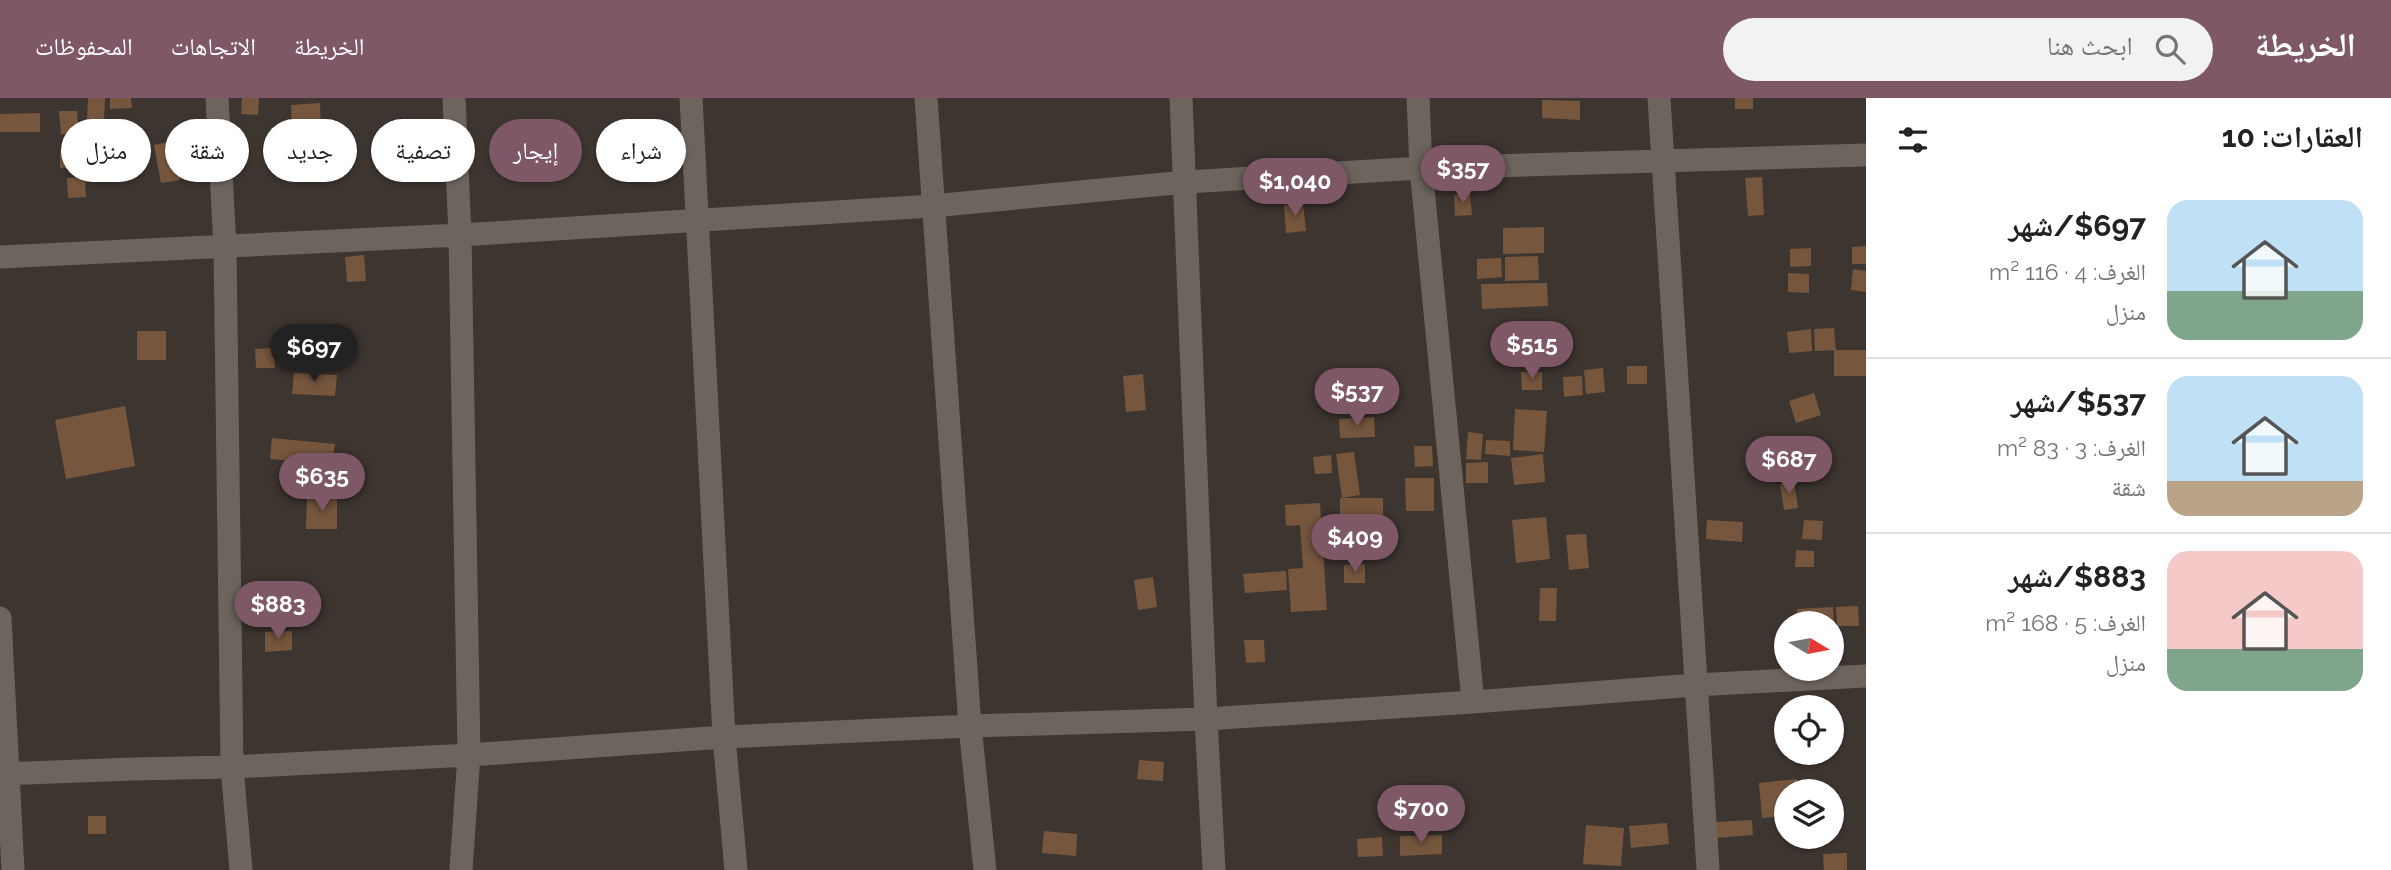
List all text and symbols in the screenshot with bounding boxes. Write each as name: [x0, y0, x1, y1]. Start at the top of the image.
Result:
search box: [1723, 18, 2213, 81]
text: الخريطة: [2255, 25, 2356, 64]
icon: search: [2151, 30, 2189, 68]
text: ابحث هنا: [2047, 31, 2133, 61]
text: المحفوظات: [35, 32, 133, 61]
text: الاتجاهات: [171, 32, 256, 61]
text: الخريطة: [294, 32, 365, 61]
chip: منزل: [61, 119, 151, 182]
chip: شقة: [165, 119, 249, 182]
chip: جديد: [263, 119, 357, 182]
chip: تصفية: [371, 119, 475, 182]
chip: إيجار: [489, 119, 582, 182]
chip: شراء: [596, 119, 686, 182]
text: العقارات: 10: [2222, 119, 2363, 154]
icon: filters: [1894, 121, 1932, 159]
pin: $357: [1422, 146, 1504, 205]
text: $357: [1437, 154, 1489, 181]
pin: $1,040: [1238, 158, 1352, 218]
text: $1,040: [1259, 167, 1331, 194]
text: $697/شهر: [2009, 208, 2146, 243]
icon: home: [2223, 228, 2307, 312]
text: الغرف: 4 · 116 m²: [1989, 258, 2146, 285]
text: منزل: [2106, 298, 2146, 325]
pin: $515: [1491, 322, 1573, 381]
pin: $697: [273, 324, 355, 384]
text: $515: [1506, 330, 1558, 357]
text: $697: [287, 333, 342, 360]
pin: $537: [1316, 368, 1398, 428]
text: $537: [1330, 377, 1384, 404]
text: $537/شهر: [2011, 384, 2146, 419]
icon: home: [2223, 404, 2307, 488]
text: الغرف: 3 · 83 m²: [1997, 434, 2146, 461]
pin: $687: [1748, 436, 1830, 496]
text: $687: [1761, 445, 1817, 472]
pin: $635: [281, 454, 363, 513]
text: $635: [295, 462, 349, 489]
text: شقة: [2112, 474, 2146, 501]
pin: $409: [1314, 514, 1396, 574]
text: $409: [1327, 523, 1383, 550]
text: $883/شهر: [2008, 559, 2146, 594]
icon: home: [2223, 579, 2307, 663]
pin: $883: [237, 582, 319, 641]
text: $883: [250, 590, 306, 617]
text: الغرف: 5 · 168 m²: [1985, 609, 2146, 636]
north arrow: [1774, 611, 1844, 681]
map controls: [1774, 611, 1844, 849]
text: منزل: [2106, 649, 2146, 676]
button: locate: [1774, 695, 1844, 765]
button: layers: [1774, 779, 1844, 849]
pin: $700: [1380, 786, 1462, 845]
text: $700: [1393, 794, 1449, 821]

